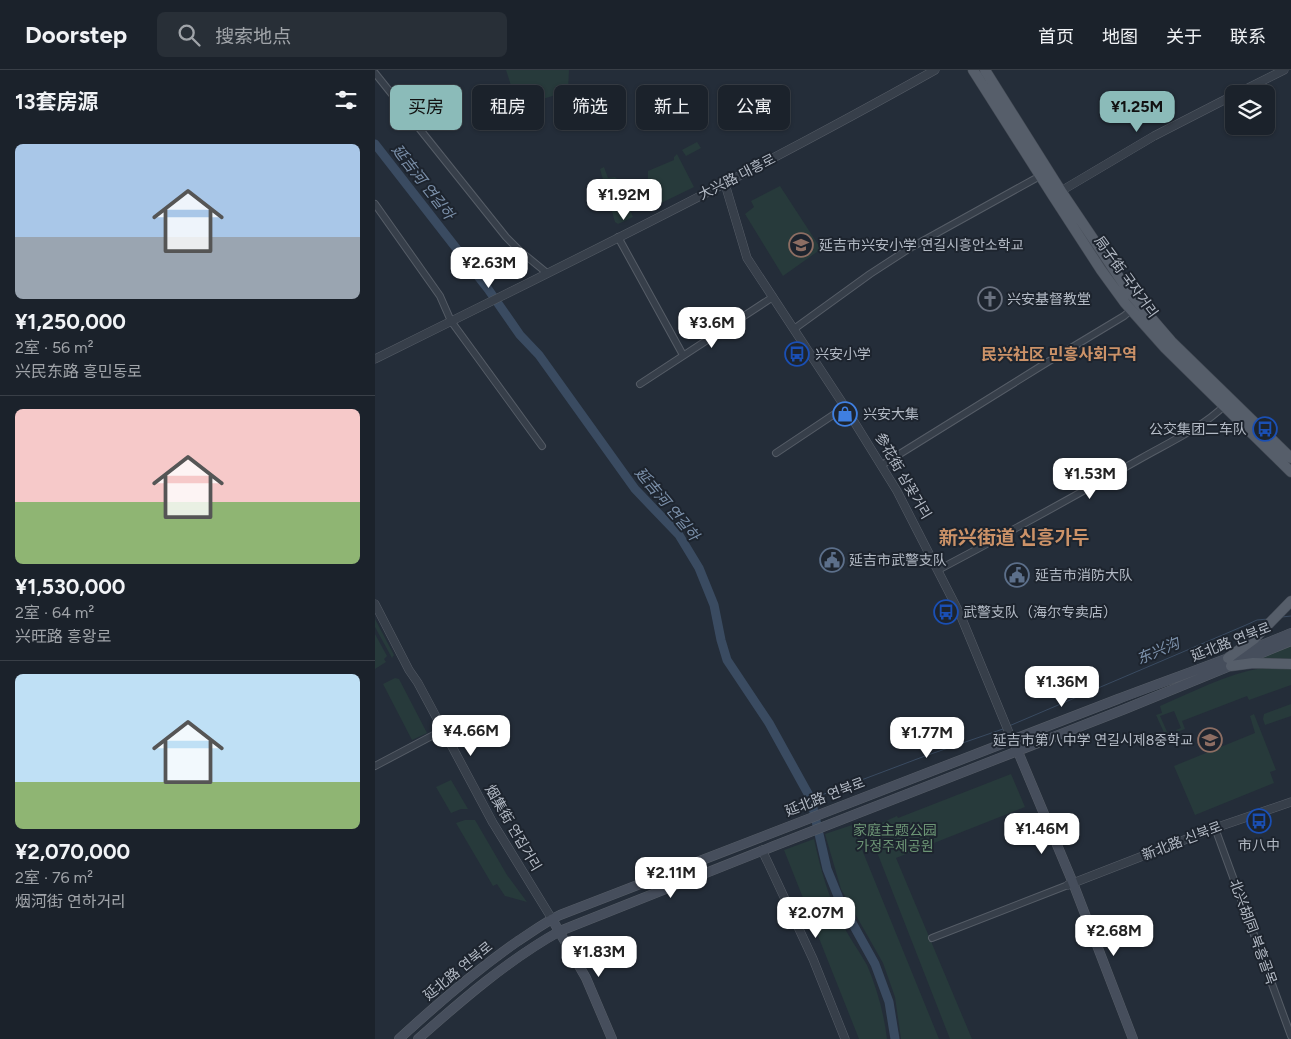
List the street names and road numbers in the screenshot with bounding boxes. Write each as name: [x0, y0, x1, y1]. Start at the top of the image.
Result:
street label: 大兴路 대흥로: [696, 150, 778, 204]
street label: 局子街 국자거리: [1091, 233, 1161, 321]
street label: 参花街 삼꽃거리: [871, 430, 935, 522]
street label: 延北路 연북로: [1189, 619, 1273, 665]
street label: 延北路 연북로: [783, 774, 867, 820]
street label: 烟集街 연집거리: [481, 782, 545, 874]
street label: 新北路 신북로: [1140, 818, 1224, 864]
street label: 北兴胡同 북흥골목: [1226, 877, 1280, 987]
street label: 延北路 연북로: [420, 938, 496, 1004]

